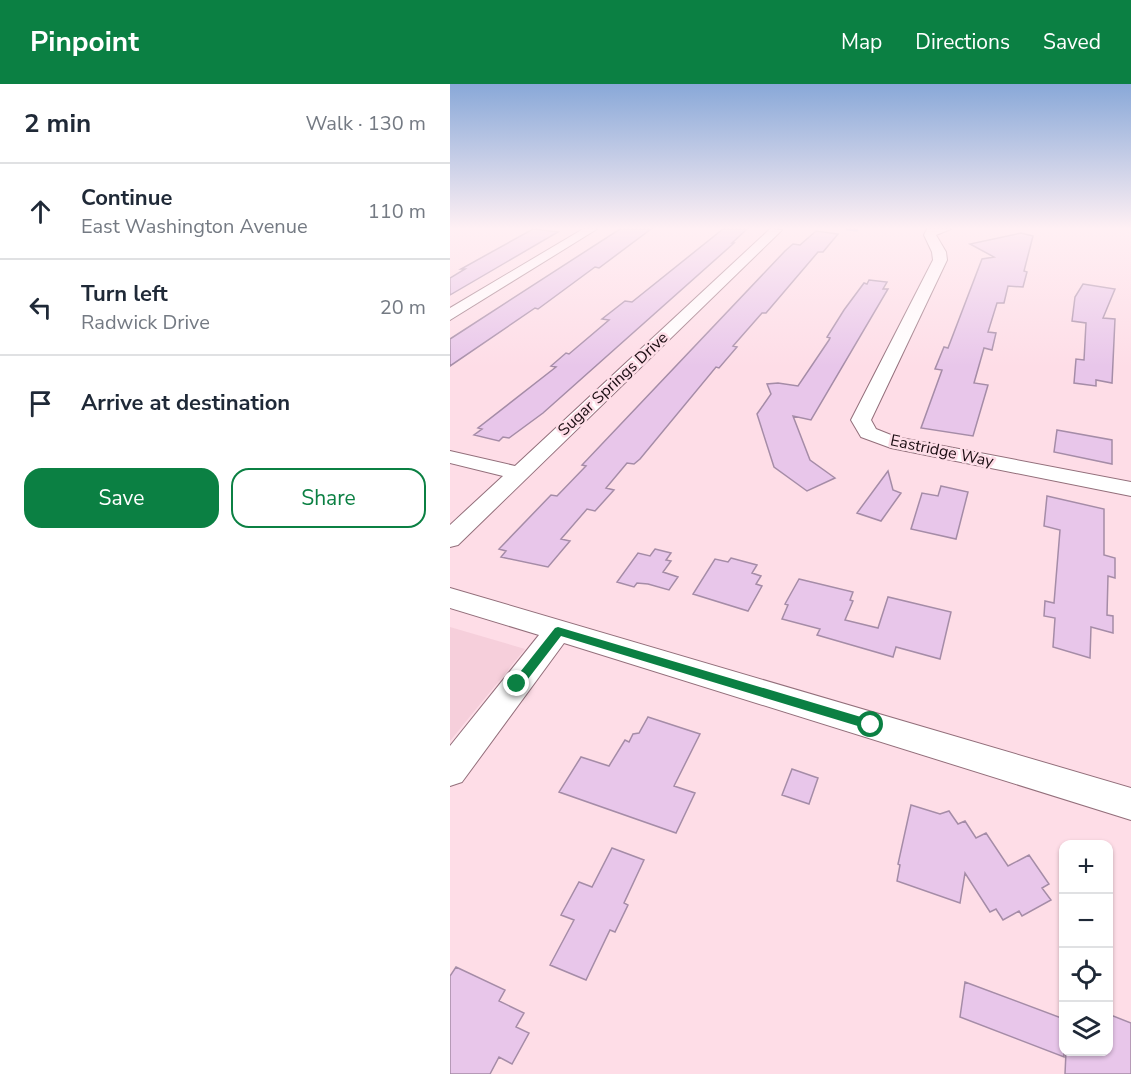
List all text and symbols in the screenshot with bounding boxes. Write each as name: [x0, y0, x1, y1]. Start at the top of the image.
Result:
text: Pinpoint: [30, 23, 139, 61]
text: Map: [841, 28, 882, 56]
text: Directions: [915, 28, 1010, 56]
text: Saved: [1043, 28, 1101, 56]
text: 2 min: [24, 106, 91, 141]
text: Walk · 130 m: [306, 110, 426, 137]
text: Continue: [81, 183, 172, 213]
icon: ahead: [24, 195, 57, 228]
text: 110 m: [368, 198, 426, 225]
text: East Washington Avenue: [81, 213, 308, 240]
text: Turn left: [81, 279, 168, 309]
icon: left: [24, 291, 57, 324]
text: 20 m: [380, 294, 426, 321]
text: Radwick Drive: [81, 309, 210, 336]
street label: Sugar Springs Drive: [553, 327, 673, 441]
icon: arrive: [24, 387, 57, 420]
text: Arrive at destination: [81, 388, 290, 418]
street label: Eastridge Way: [888, 429, 996, 473]
button: Save: [24, 468, 219, 528]
button: Share: [231, 468, 426, 528]
route end: [503, 670, 529, 696]
route start: [857, 711, 883, 737]
map controls: [1059, 840, 1113, 1056]
button: +: [1059, 840, 1113, 894]
button: −: [1059, 894, 1113, 948]
button: locate: [1059, 948, 1113, 1002]
button: layers: [1059, 1002, 1113, 1056]

